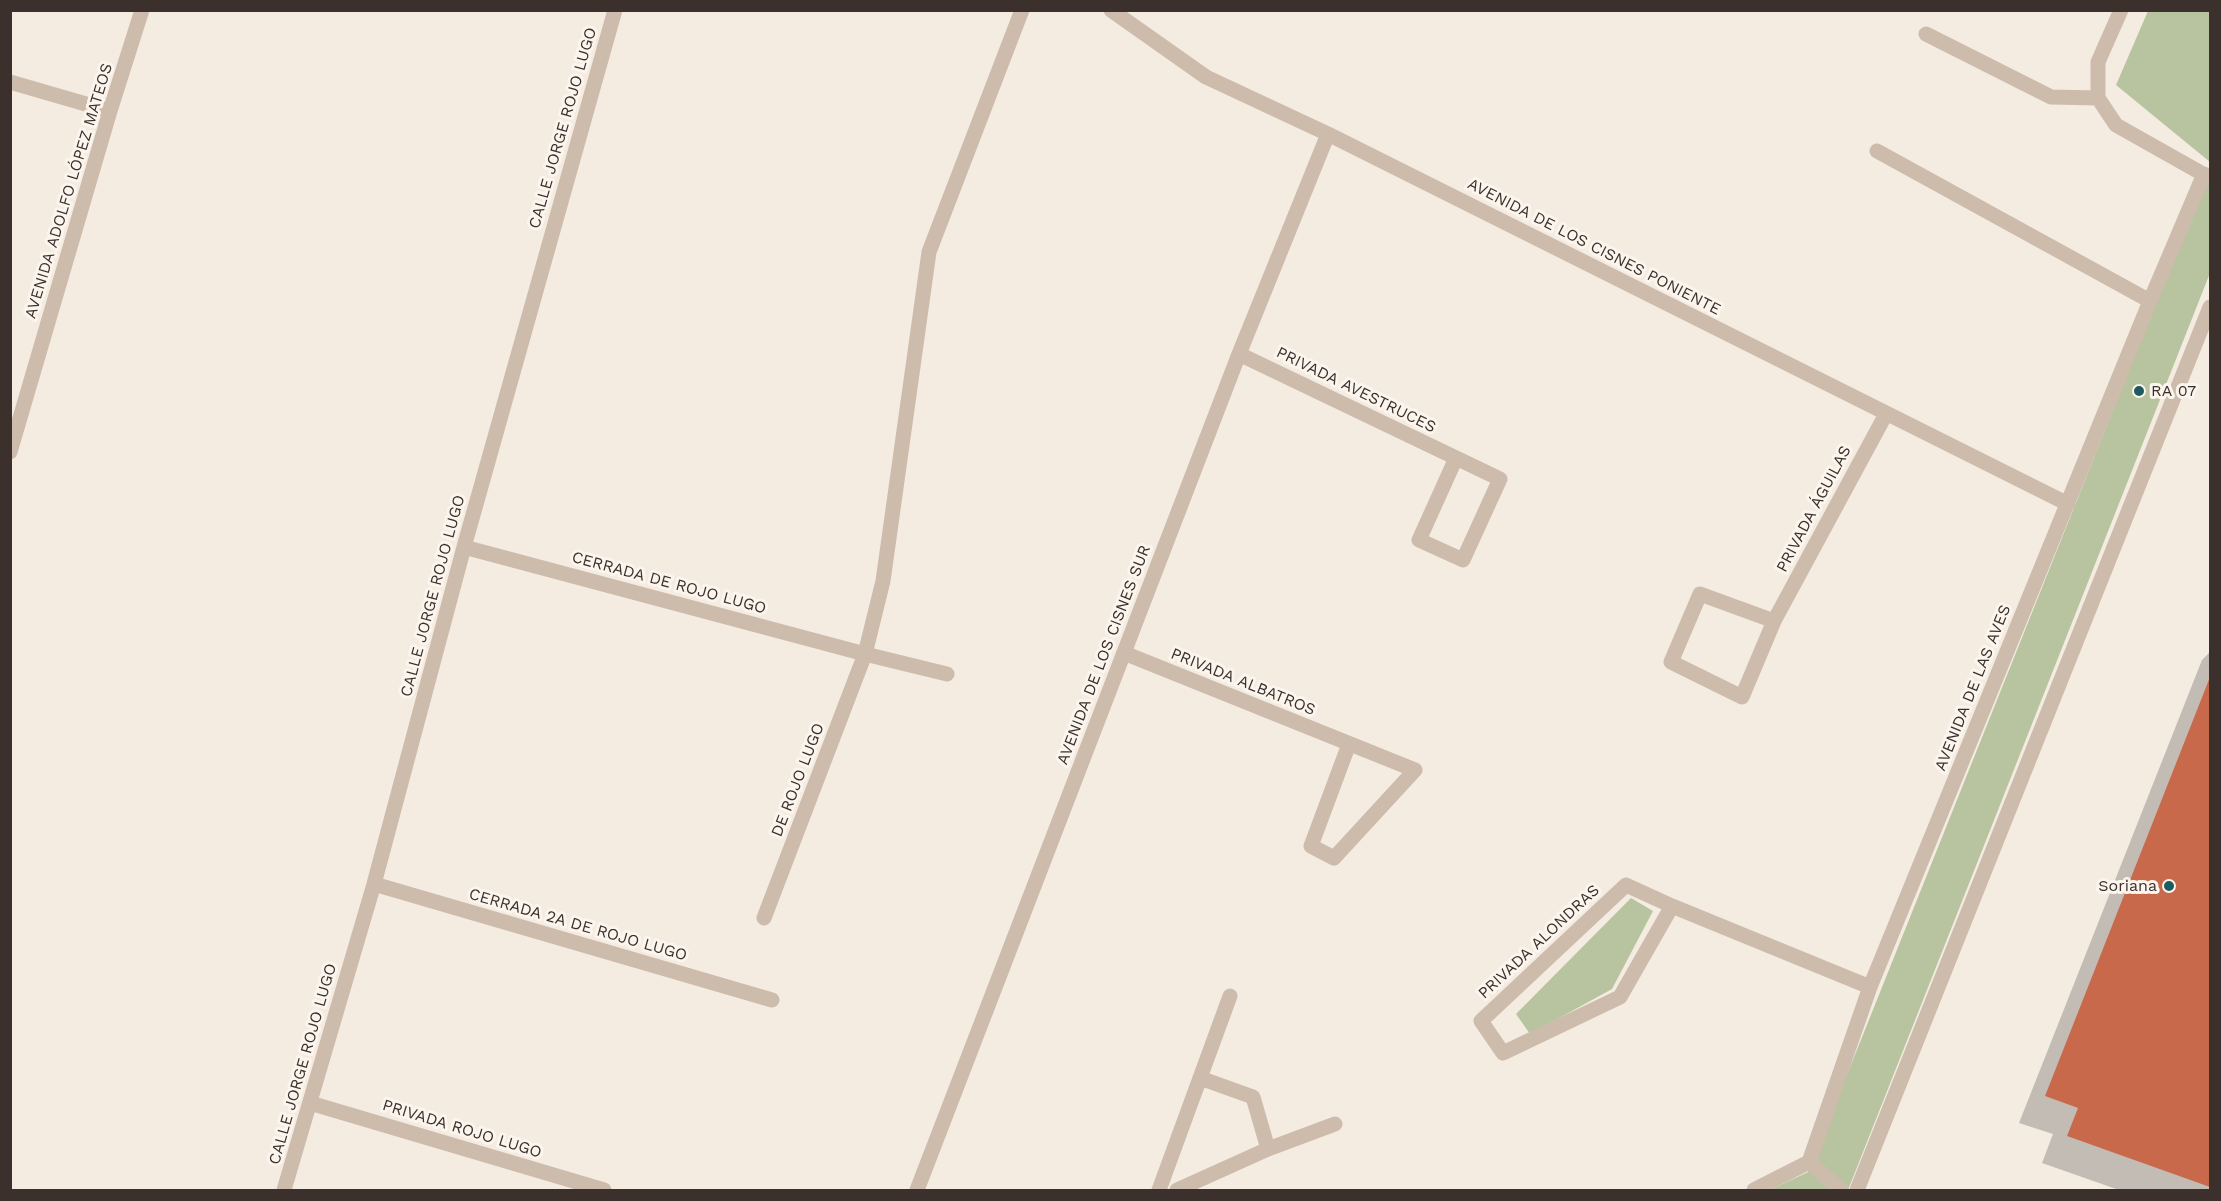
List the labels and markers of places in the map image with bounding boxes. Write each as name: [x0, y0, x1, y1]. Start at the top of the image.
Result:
place label: RA 07: [2151, 381, 2196, 401]
marker: RA 07: [2132, 384, 2146, 398]
place label: Soriana: [2098, 876, 2157, 896]
marker: Soriana: [2162, 879, 2176, 893]

